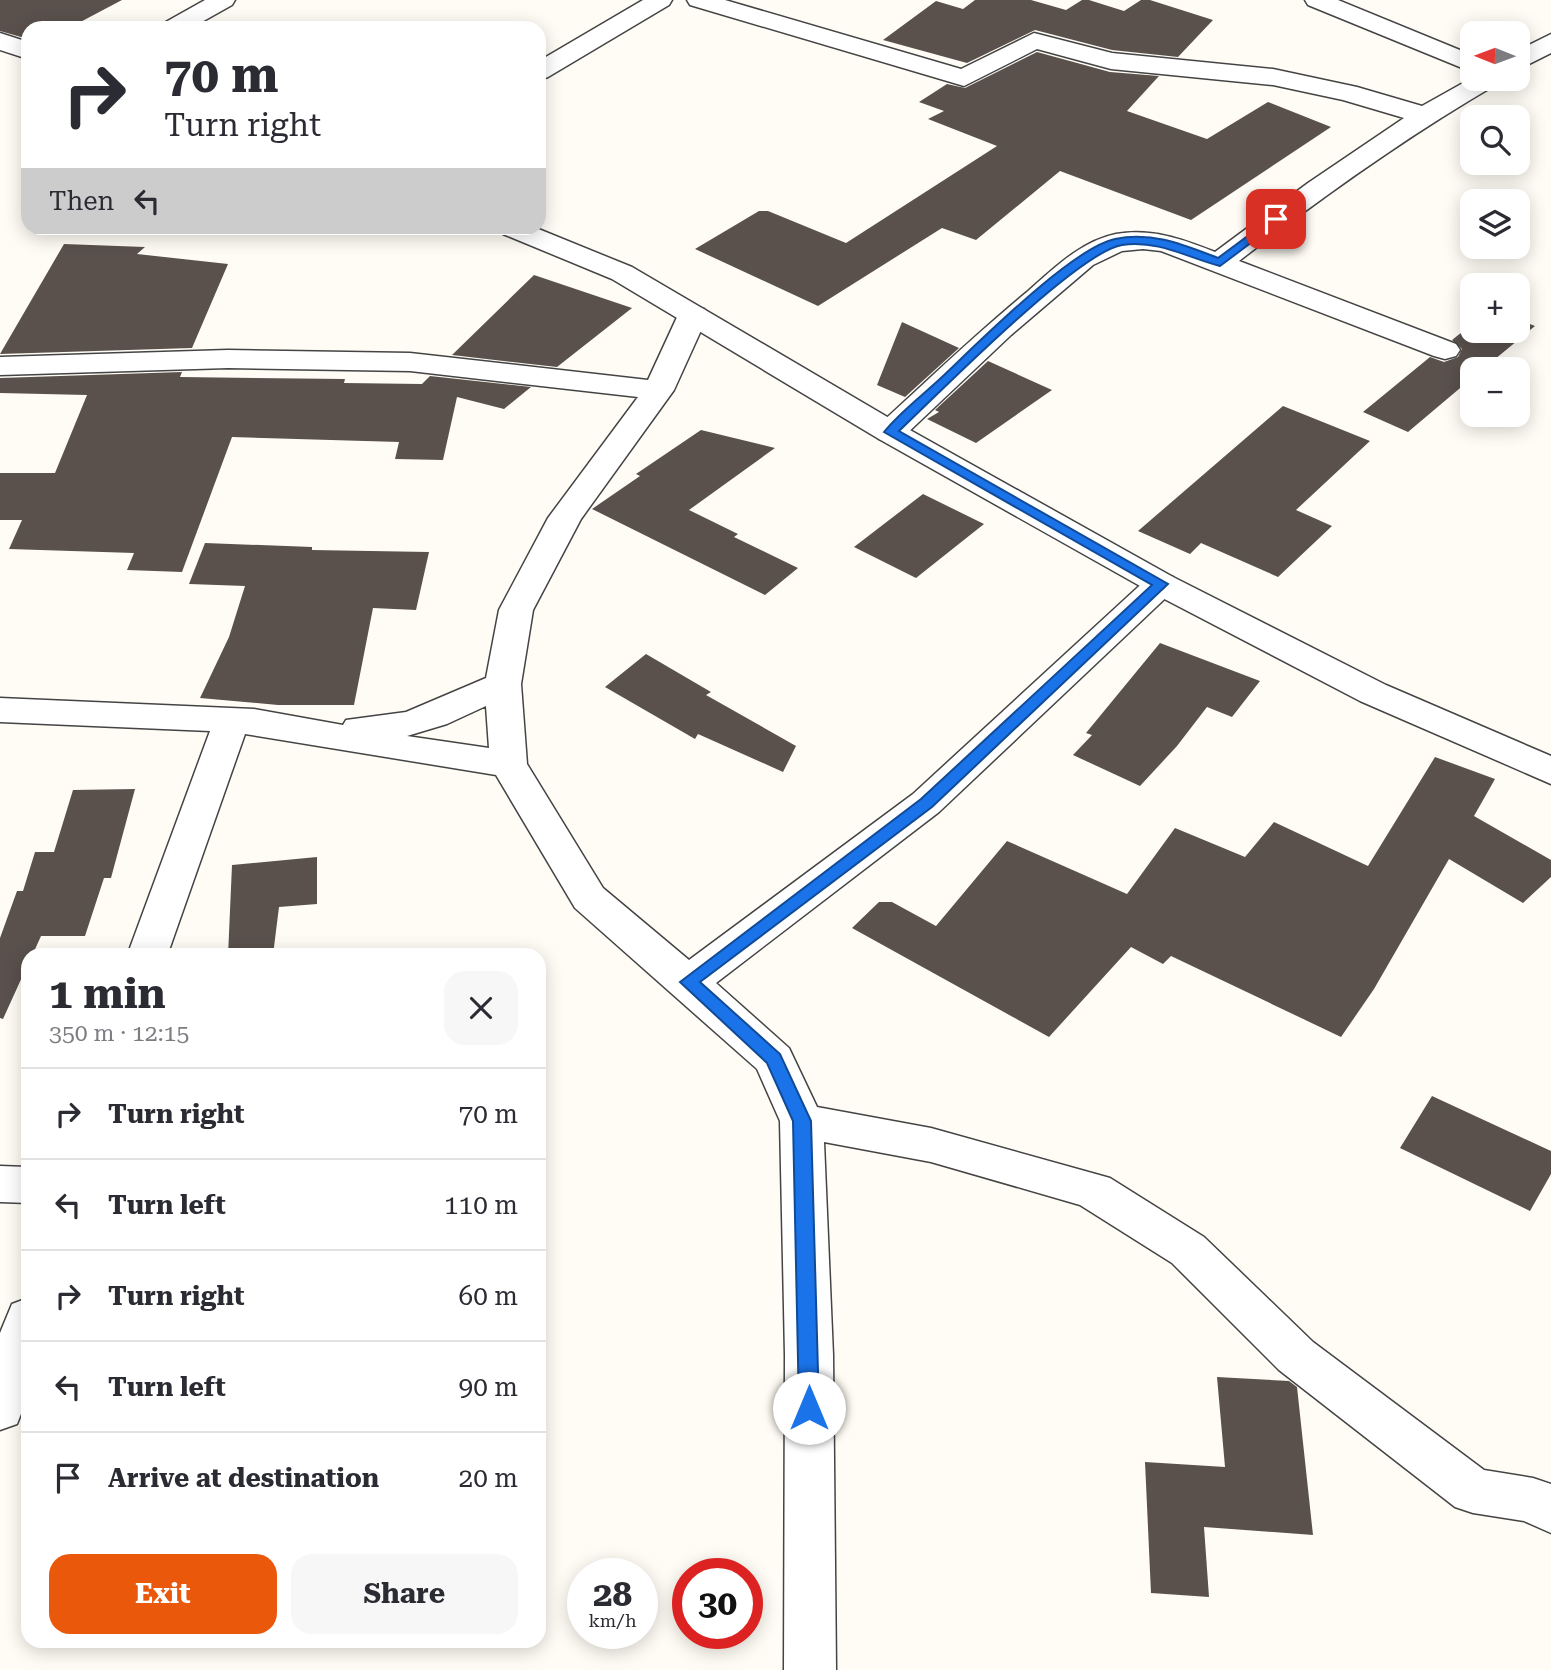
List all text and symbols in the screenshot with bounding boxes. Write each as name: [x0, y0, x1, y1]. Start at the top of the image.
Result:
north arrow: [1460, 21, 1530, 91]
map controls: [1460, 21, 1530, 427]
text: 70 m: [164, 47, 279, 104]
icon: right: [49, 49, 140, 140]
button: search: [1460, 105, 1530, 175]
text: Turn right: [164, 106, 321, 144]
icon: left: [128, 182, 166, 220]
text: Then: [49, 186, 114, 216]
pin: [1246, 189, 1306, 249]
button: layers: [1460, 189, 1530, 259]
icon: arrive: [1257, 200, 1295, 238]
button: +: [1460, 273, 1530, 343]
button: −: [1460, 357, 1530, 427]
text: 1 min: [49, 969, 166, 1018]
button: close: [444, 971, 518, 1045]
text: 350 m · 12:15: [49, 1020, 189, 1047]
icon: right: [49, 1095, 87, 1133]
text: Turn right: [108, 1099, 244, 1129]
text: 70 m: [459, 1099, 518, 1129]
icon: left: [49, 1186, 87, 1224]
text: Turn left: [108, 1190, 226, 1220]
text: 110 m: [444, 1190, 518, 1220]
icon: right: [49, 1277, 87, 1315]
text: Turn right: [108, 1281, 244, 1311]
text: 60 m: [459, 1281, 518, 1311]
icon: left: [49, 1368, 87, 1406]
position arrow: [772, 1371, 846, 1445]
text: Turn left: [108, 1372, 226, 1402]
text: 90 m: [459, 1372, 518, 1402]
icon: arrive: [49, 1459, 87, 1497]
text: Arrive at destination: [108, 1463, 379, 1493]
text: 20 m: [459, 1463, 518, 1493]
button: Exit: [49, 1554, 277, 1634]
button: Share: [291, 1554, 518, 1634]
speed limit sign: 30: [672, 1558, 763, 1649]
text: 28: [593, 1574, 632, 1615]
text: km/h: [588, 1610, 637, 1631]

